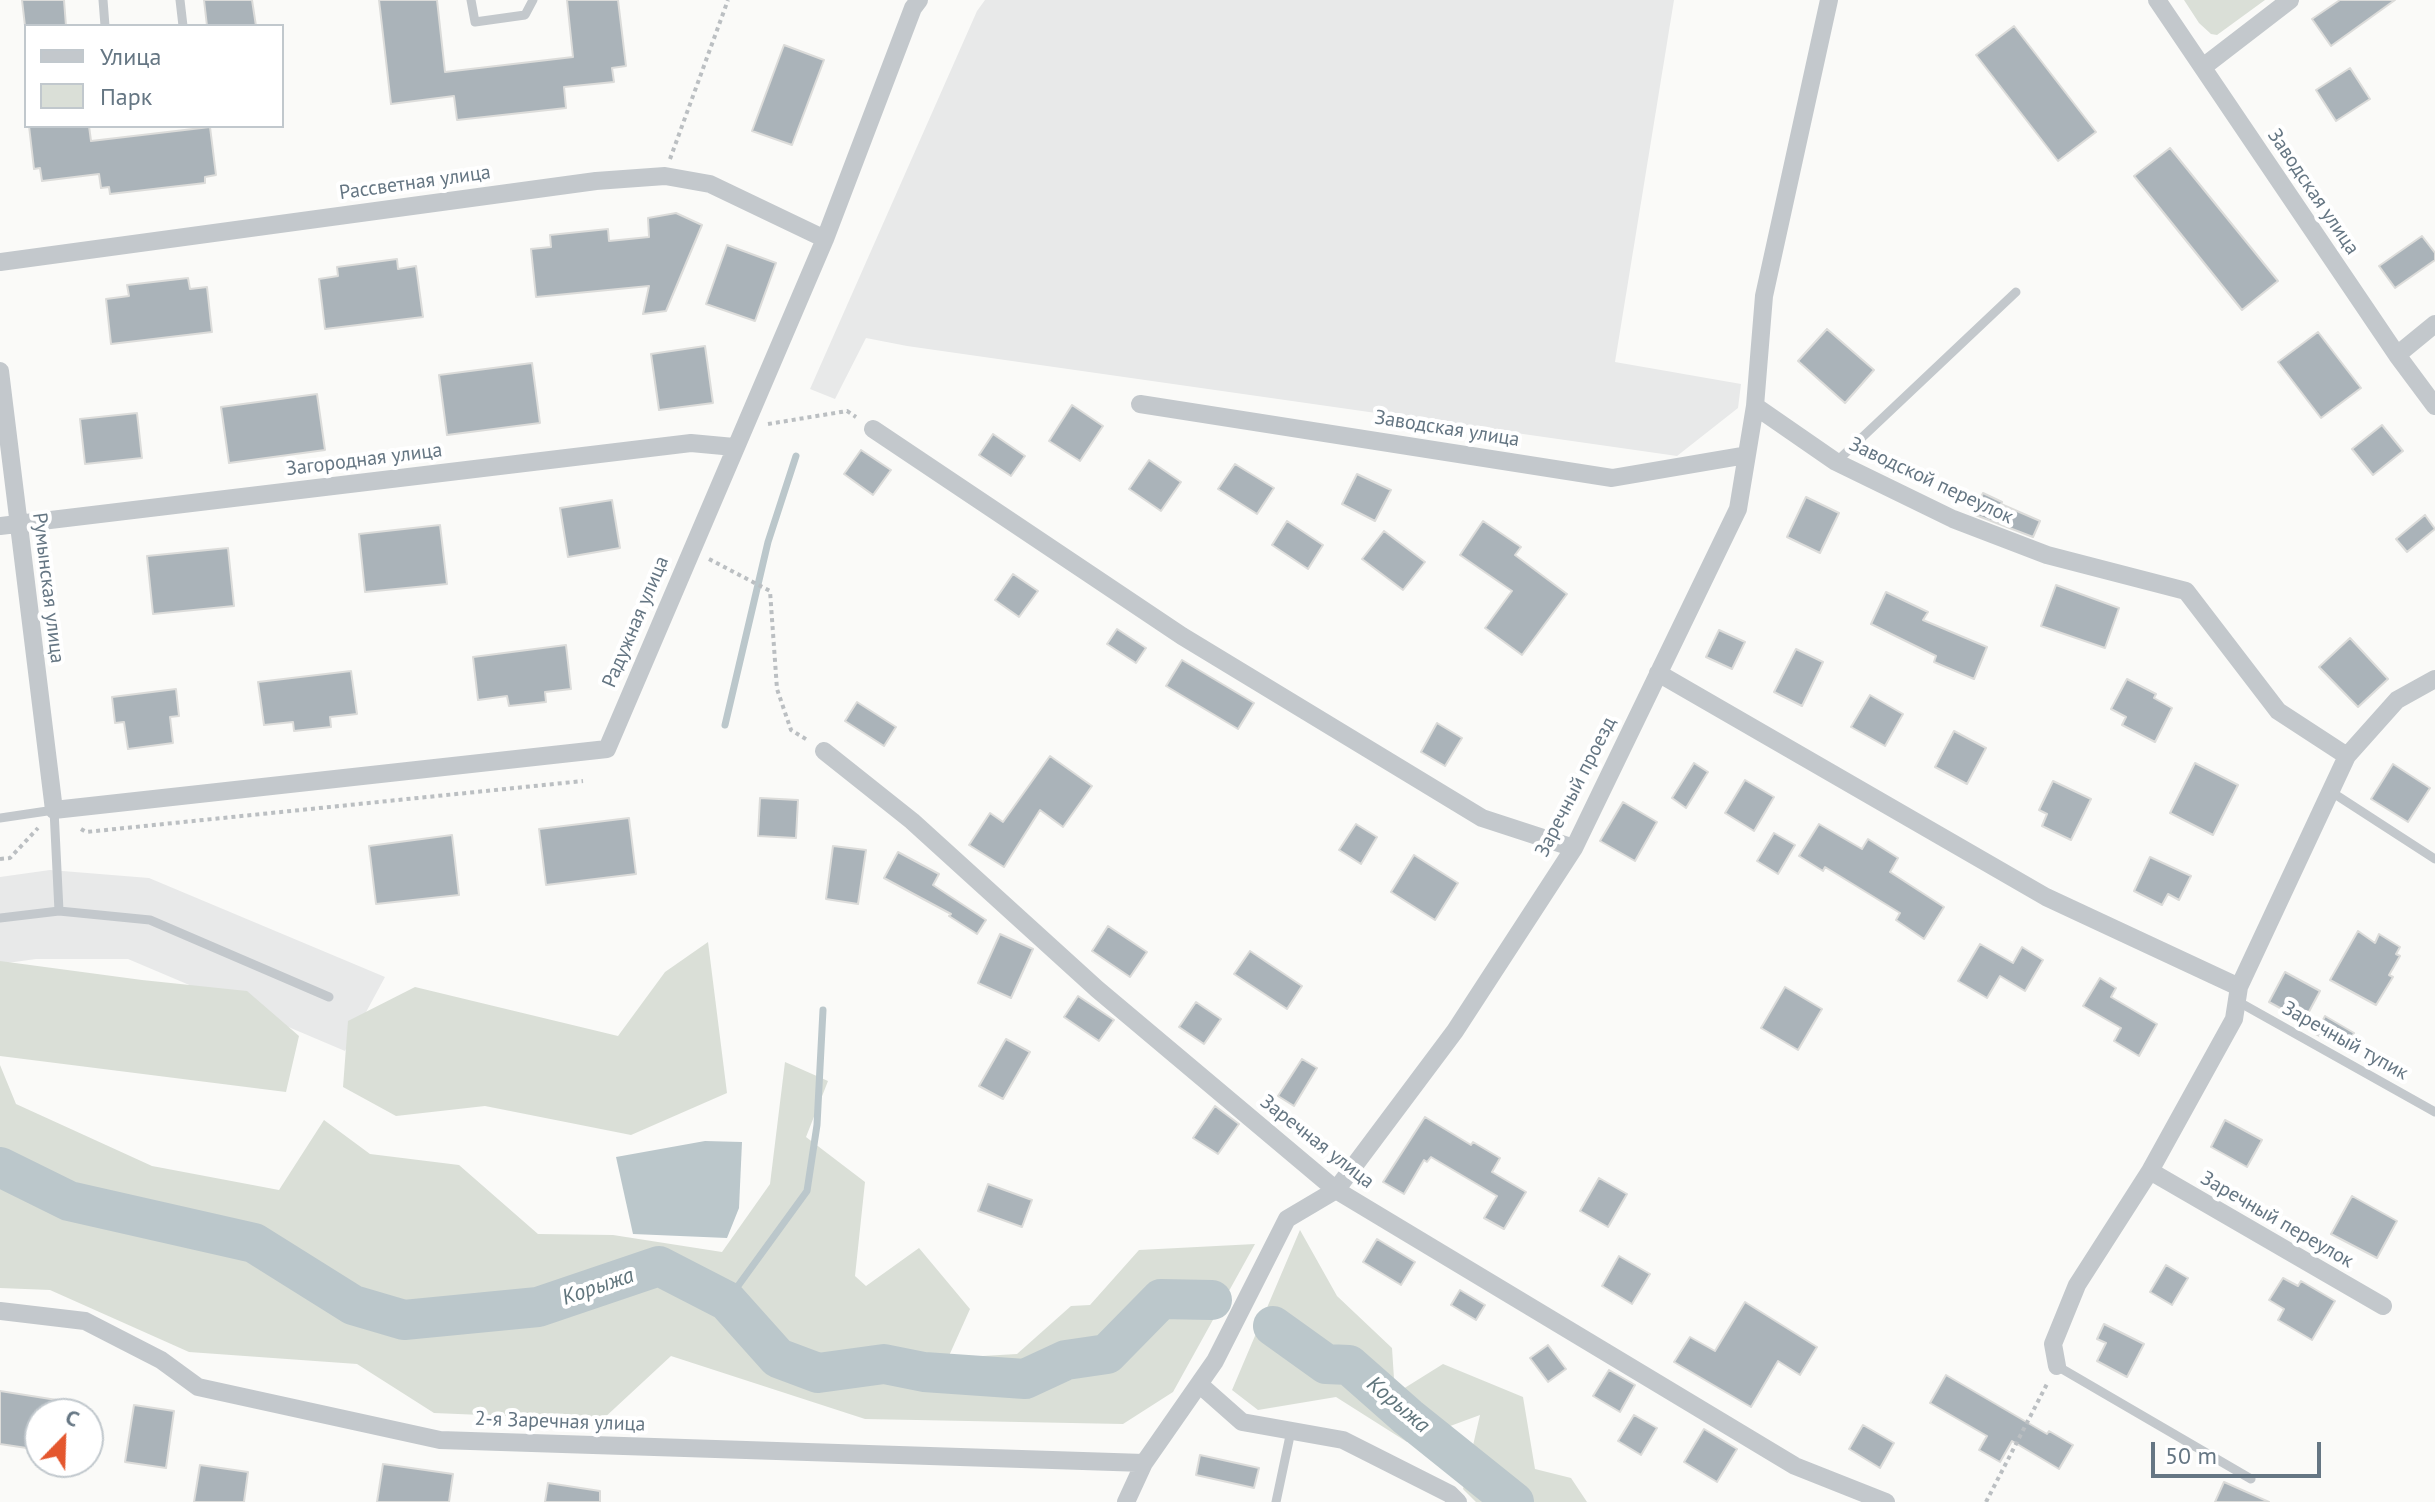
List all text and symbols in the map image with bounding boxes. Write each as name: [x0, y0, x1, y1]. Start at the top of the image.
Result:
legend: [24, 24, 284, 128]
text: Улица: [100, 41, 161, 72]
text: Парк: [100, 81, 152, 112]
street label: Заводская улица: [2262, 125, 2364, 259]
street label: Рассветная улица: [338, 161, 492, 205]
street label: Заводская улица: [1373, 406, 1521, 452]
street label: Заводской переулок: [1845, 432, 2017, 530]
street label: Загородная улица: [285, 439, 443, 481]
street label: Румынская улица: [27, 511, 69, 665]
street label: Радужная улица: [598, 553, 674, 691]
street label: Заречный проезд: [1530, 713, 1622, 861]
street label: Заречный тупик: [2278, 997, 2412, 1085]
street label: Заречная улица: [1255, 1090, 1379, 1194]
street label: Заречный переулок: [2196, 1166, 2358, 1274]
water label: Корыжа: [559, 1262, 637, 1312]
water label: Корыжа: [1361, 1371, 1435, 1439]
north arrow: [24, 1398, 104, 1478]
text: С: [61, 1402, 84, 1433]
street label: 2-я Заречная улица: [474, 1407, 646, 1437]
scale bar: [2155, 1426, 2325, 1476]
text: 50 m: [2165, 1440, 2217, 1471]

